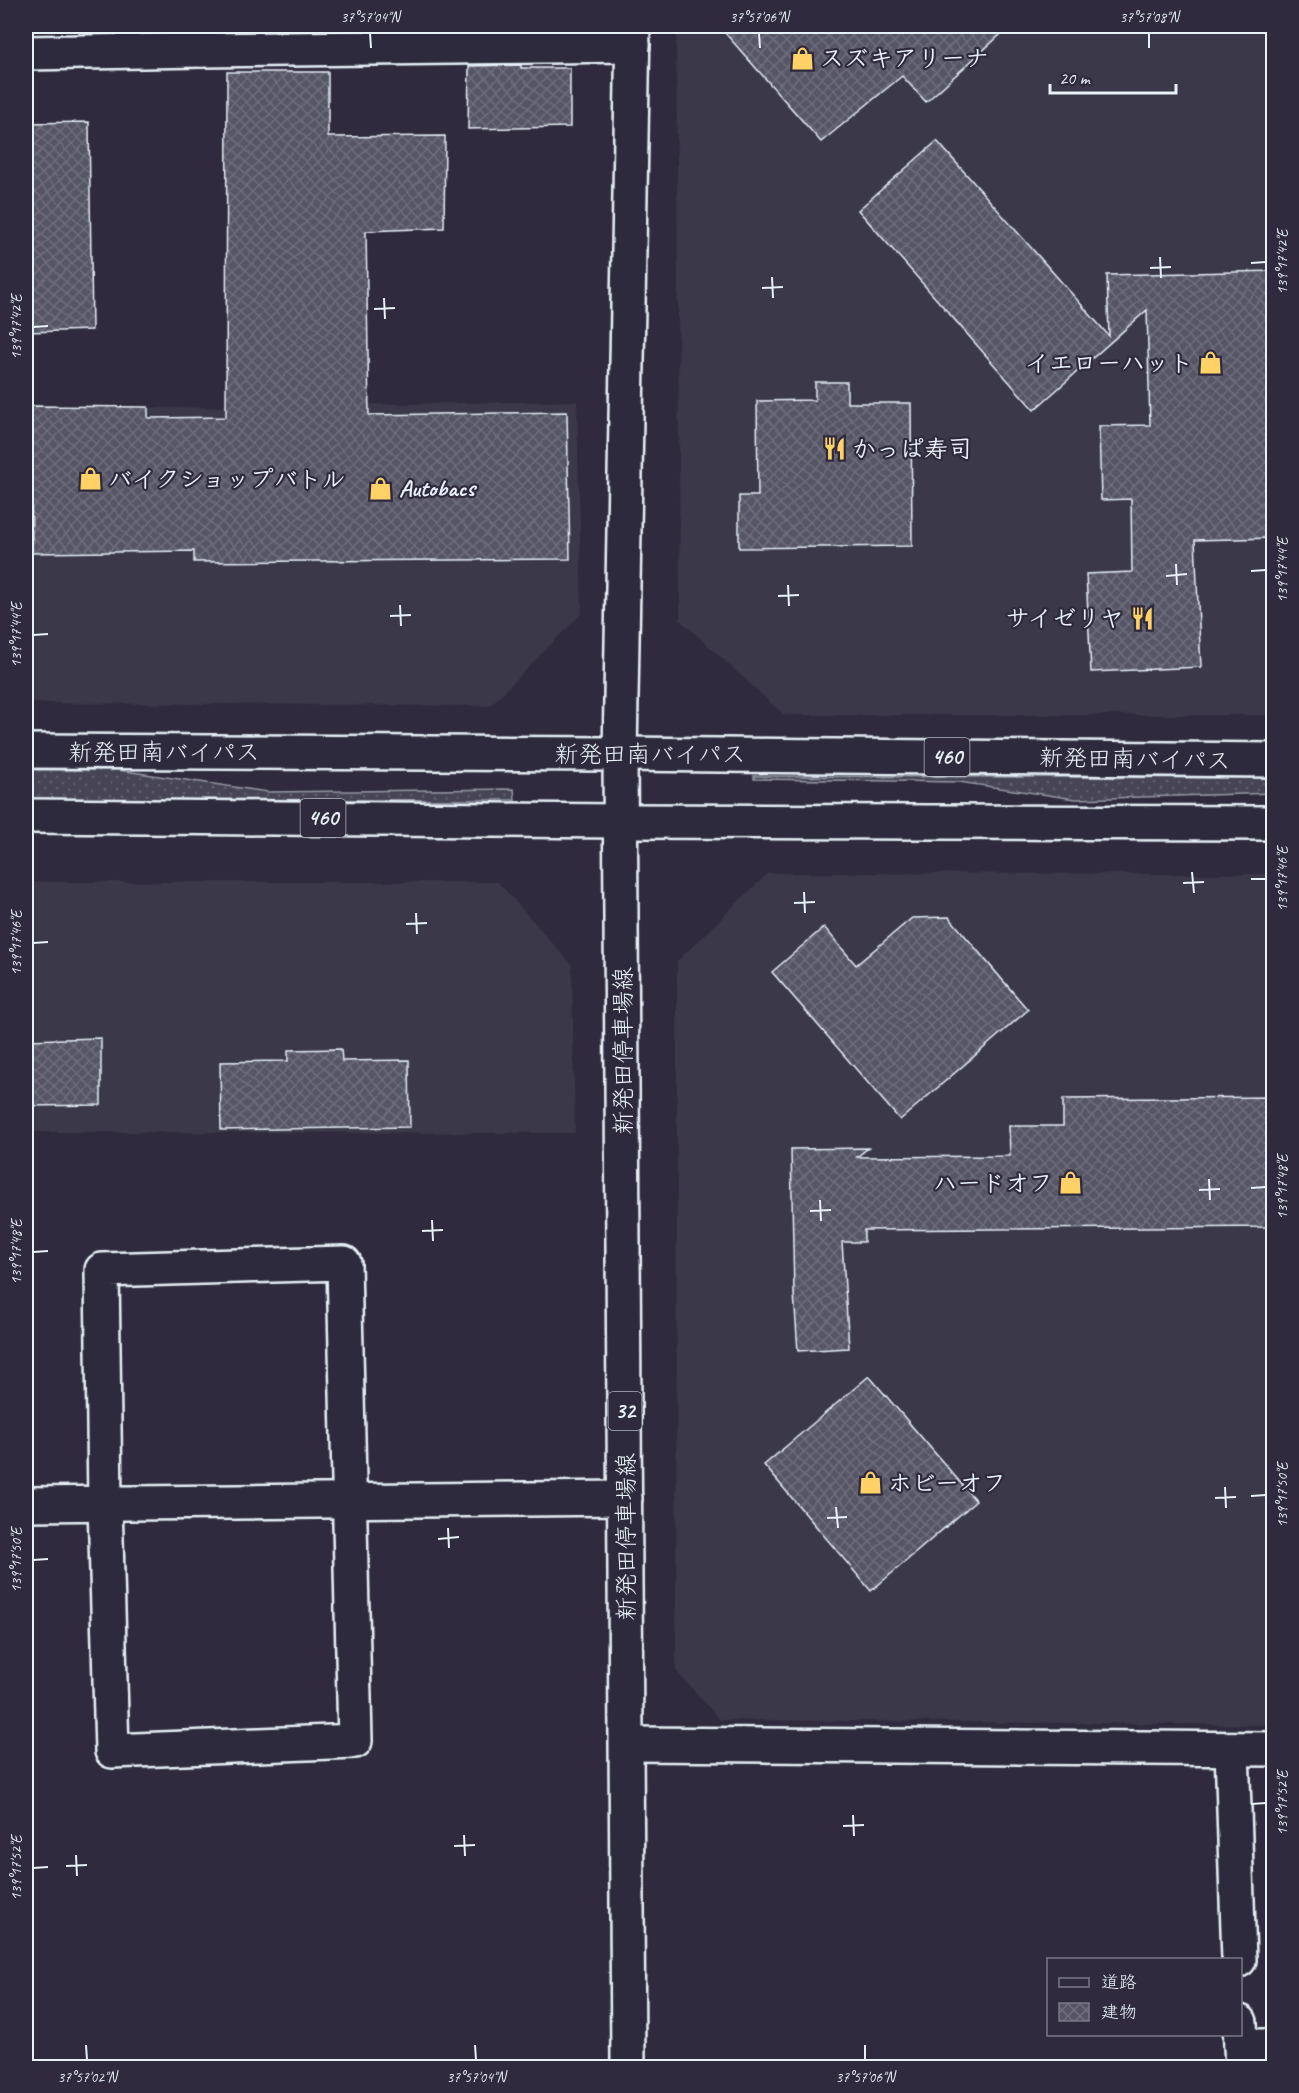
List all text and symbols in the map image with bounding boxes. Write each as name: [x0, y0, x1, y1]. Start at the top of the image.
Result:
text: 37°57'04"N: [340, 8, 403, 27]
text: 37°57'06"N: [729, 8, 792, 27]
text: 37°57'08"N: [1119, 8, 1182, 27]
place label: スズキアリーナ: [820, 43, 989, 73]
shop icon: スズキアリーナ: [789, 45, 815, 71]
scale bar: [1050, 57, 1176, 95]
text: 20 m: [1059, 67, 1092, 89]
text: 139°17'42"E: [1273, 228, 1292, 294]
text: 139°17'42"E: [7, 293, 26, 359]
place label: イエローハット: [1025, 348, 1193, 378]
shop icon: イエローハット: [1198, 350, 1224, 376]
place label: かっぱ寿司: [852, 434, 972, 464]
restaurant icon: かっぱ寿司: [821, 436, 847, 462]
place label: バイクショップバトル: [108, 464, 346, 494]
shop icon: バイクショップバトル: [77, 466, 103, 492]
place label: Autobacs: [399, 473, 477, 503]
shop icon: Autobacs: [368, 475, 394, 501]
text: 139°17'44"E: [1273, 536, 1292, 602]
text: 139°17'44"E: [7, 601, 26, 667]
place label: サイゼリヤ: [1005, 603, 1124, 633]
restaurant icon: サイゼリヤ: [1129, 605, 1155, 631]
street label: 新発田南バイパス: [68, 737, 260, 767]
road number: 460: [924, 738, 970, 776]
street label: 新発田南バイパス: [554, 739, 746, 769]
street label: 新発田南バイパス: [1039, 742, 1231, 776]
road number: 460: [300, 799, 346, 837]
text: 139°17'46"E: [1273, 845, 1292, 911]
text: 139°17'46"E: [7, 909, 26, 975]
street label: 新発田停車場線: [608, 967, 638, 1135]
text: 139°17'48"E: [1273, 1153, 1292, 1219]
place label: ハードオフ: [933, 1168, 1053, 1198]
shop icon: ハードオフ: [1058, 1170, 1084, 1196]
text: 139°17'48"E: [7, 1218, 26, 1284]
road number: 32: [608, 1392, 642, 1430]
street label: 新発田停車場線: [611, 1453, 641, 1621]
text: 139°17'50"E: [1273, 1461, 1292, 1527]
place label: ホビーオフ: [888, 1468, 1007, 1498]
shop icon: ホビーオフ: [857, 1470, 883, 1496]
text: 139°17'50"E: [7, 1526, 26, 1592]
text: 139°17'52"E: [1273, 1769, 1292, 1835]
text: 139°17'52"E: [7, 1834, 26, 1900]
legend: [1047, 1958, 1242, 2036]
text: 道路: [1101, 1971, 1137, 1993]
text: 建物: [1101, 2001, 1137, 2023]
text: 37°57'02"N: [57, 2068, 120, 2087]
text: 37°57'04"N: [446, 2068, 509, 2087]
text: 37°57'06"N: [835, 2068, 898, 2087]

